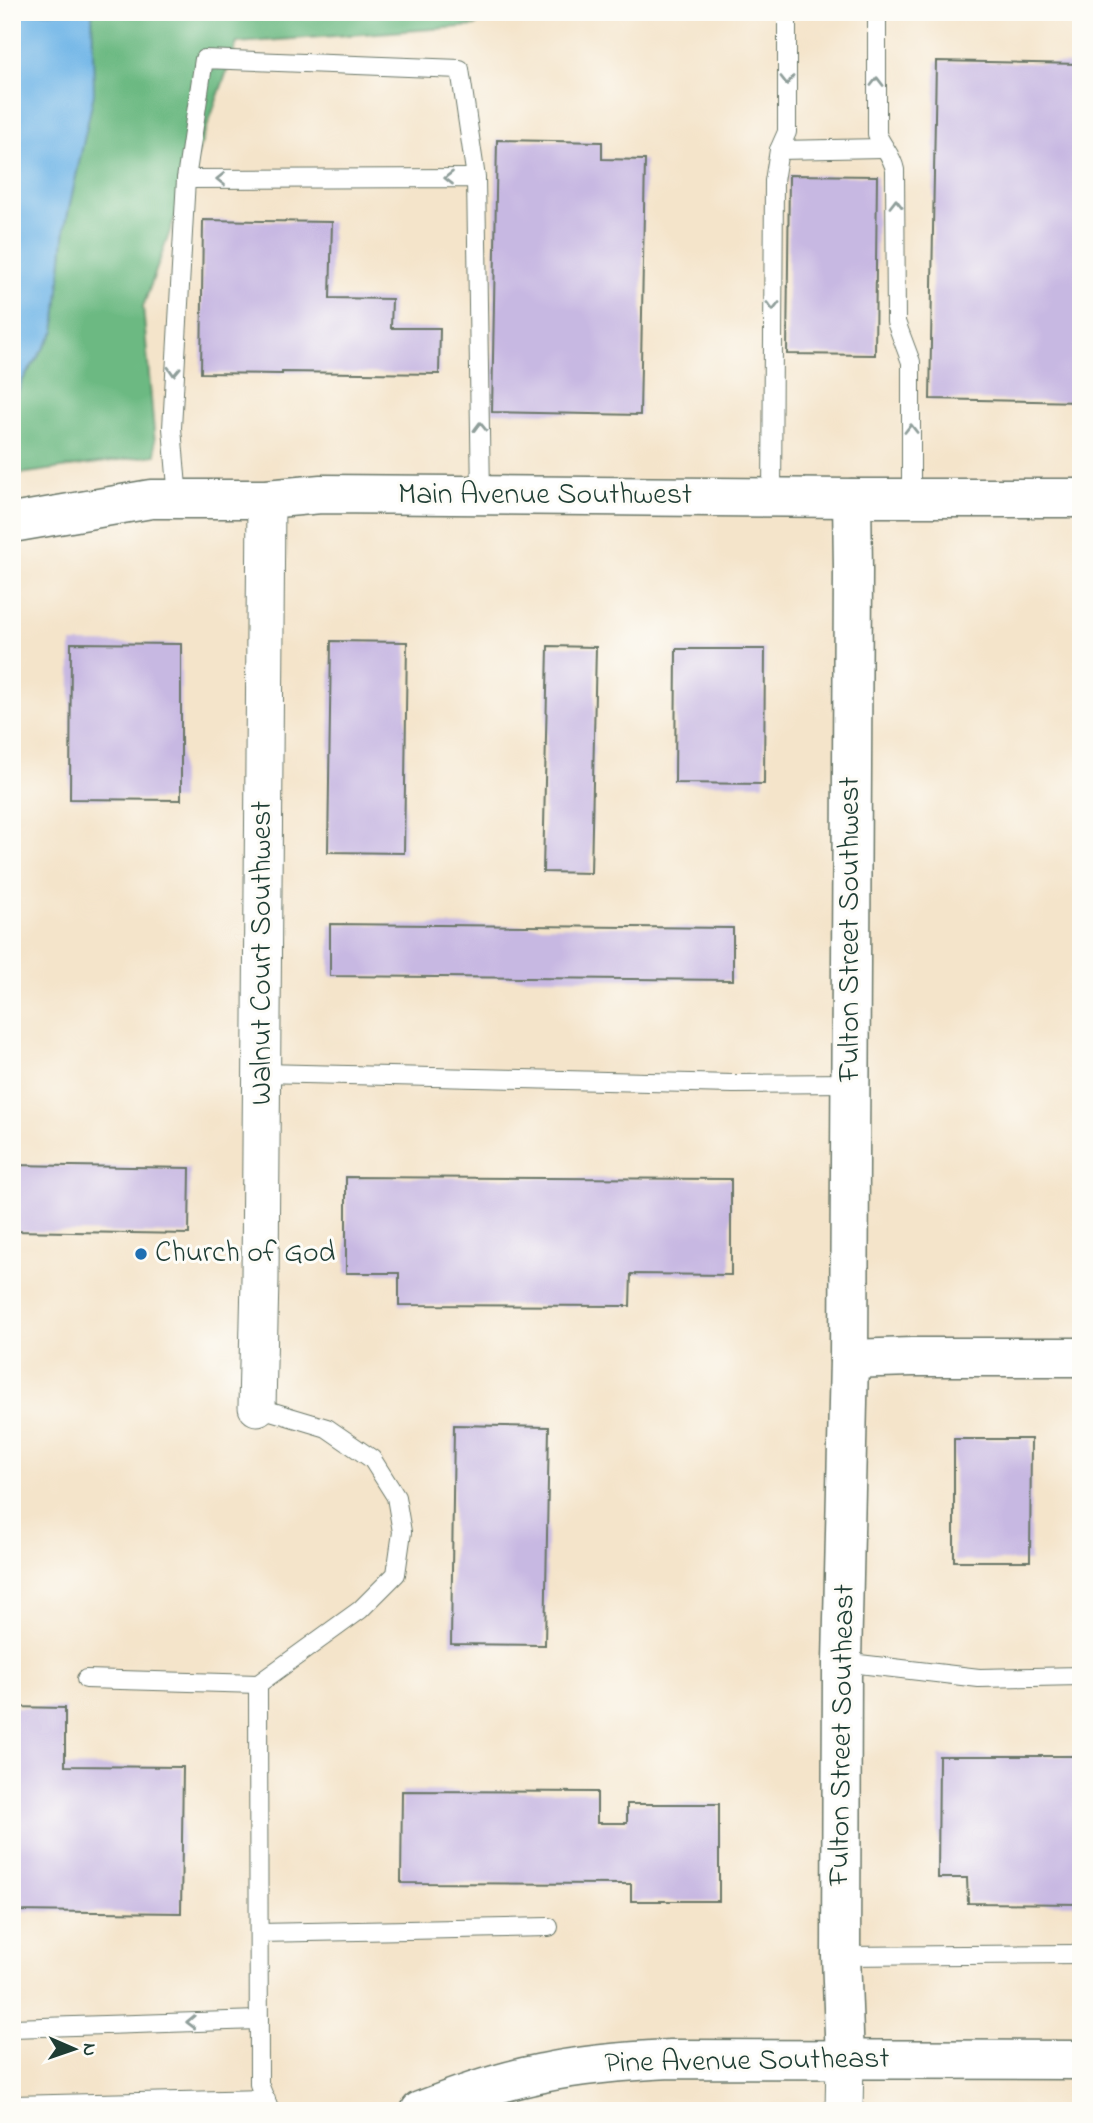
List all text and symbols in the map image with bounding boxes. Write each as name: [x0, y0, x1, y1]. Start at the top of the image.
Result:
one-way arrow: [779, 76, 795, 86]
one-way arrow: [869, 76, 885, 86]
one-way arrow: [443, 170, 453, 186]
one-way arrow: [215, 171, 226, 187]
one-way arrow: [888, 199, 904, 209]
one-way arrow: [765, 301, 781, 312]
one-way arrow: [167, 365, 182, 376]
one-way arrow: [472, 421, 488, 432]
one-way arrow: [903, 423, 919, 434]
street label: Main Avenue Southwest: [398, 474, 692, 518]
street label: Fulton Street Southwest: [829, 776, 873, 1083]
street label: Walnut Court Southwest: [241, 801, 285, 1105]
place label: Church of God: [155, 1232, 336, 1276]
marker: Church of God: [133, 1246, 149, 1262]
street label: Fulton Street Southeast: [818, 1584, 868, 1887]
north arrow: [38, 2014, 108, 2084]
one-way arrow: [185, 2015, 196, 2030]
street label: Pine Avenue Southeast: [604, 2038, 890, 2086]
text: N: [75, 2043, 102, 2057]

